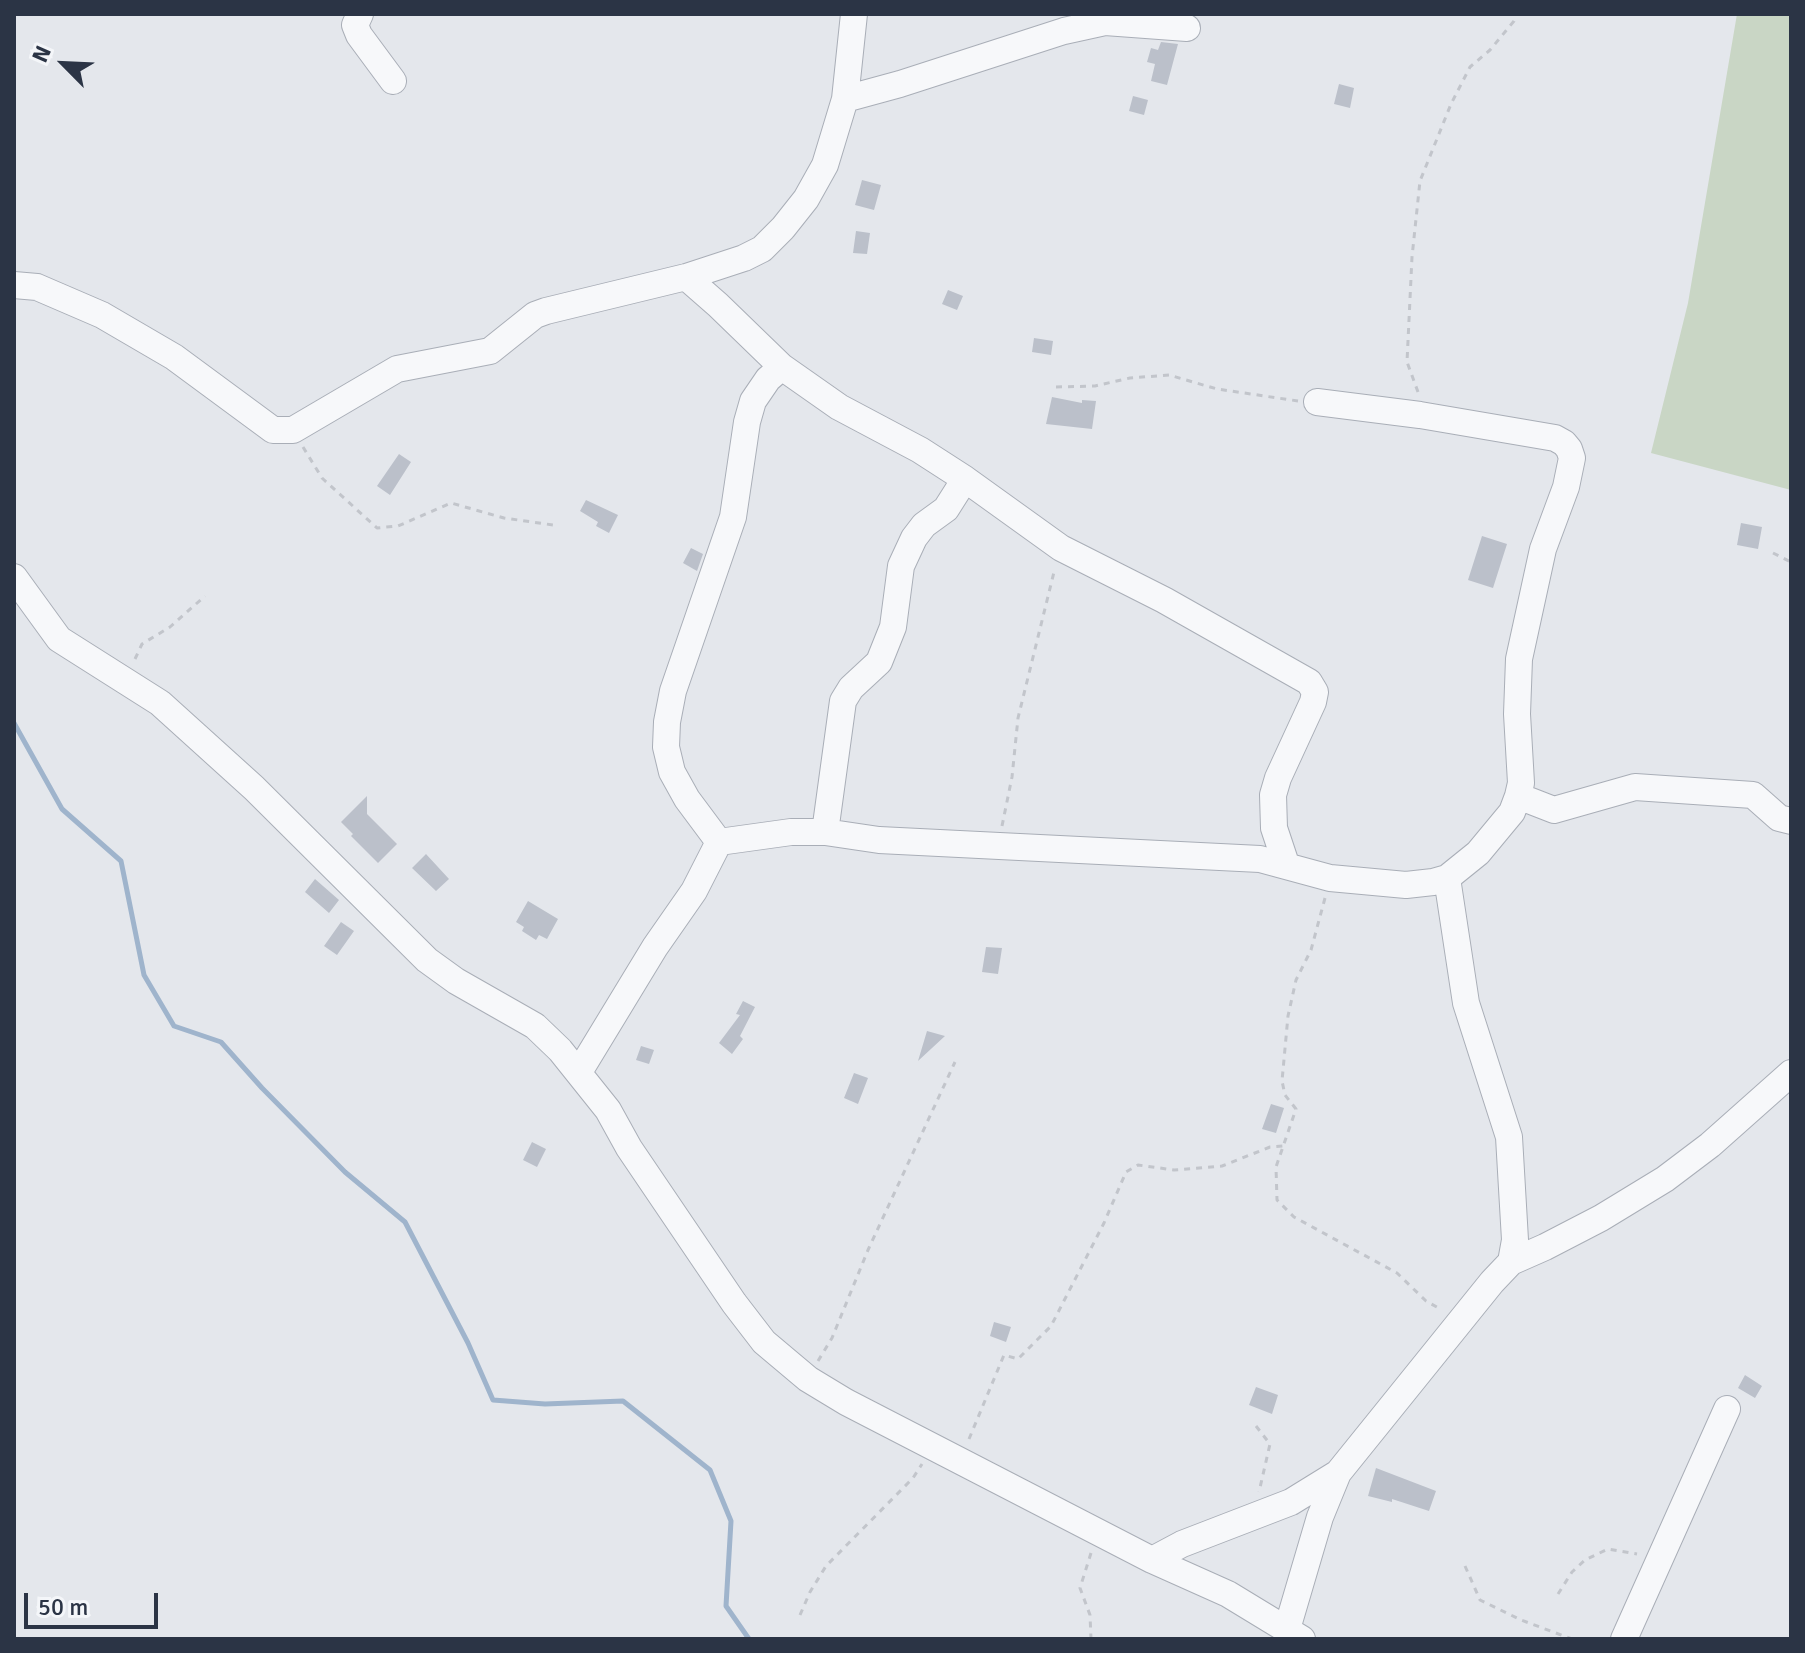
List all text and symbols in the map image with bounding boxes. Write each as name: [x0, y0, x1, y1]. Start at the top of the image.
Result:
north arrow: [24, 24, 104, 104]
text: N: [26, 42, 57, 67]
scale bar: [28, 1577, 162, 1627]
text: 50 m: [38, 1592, 88, 1622]

